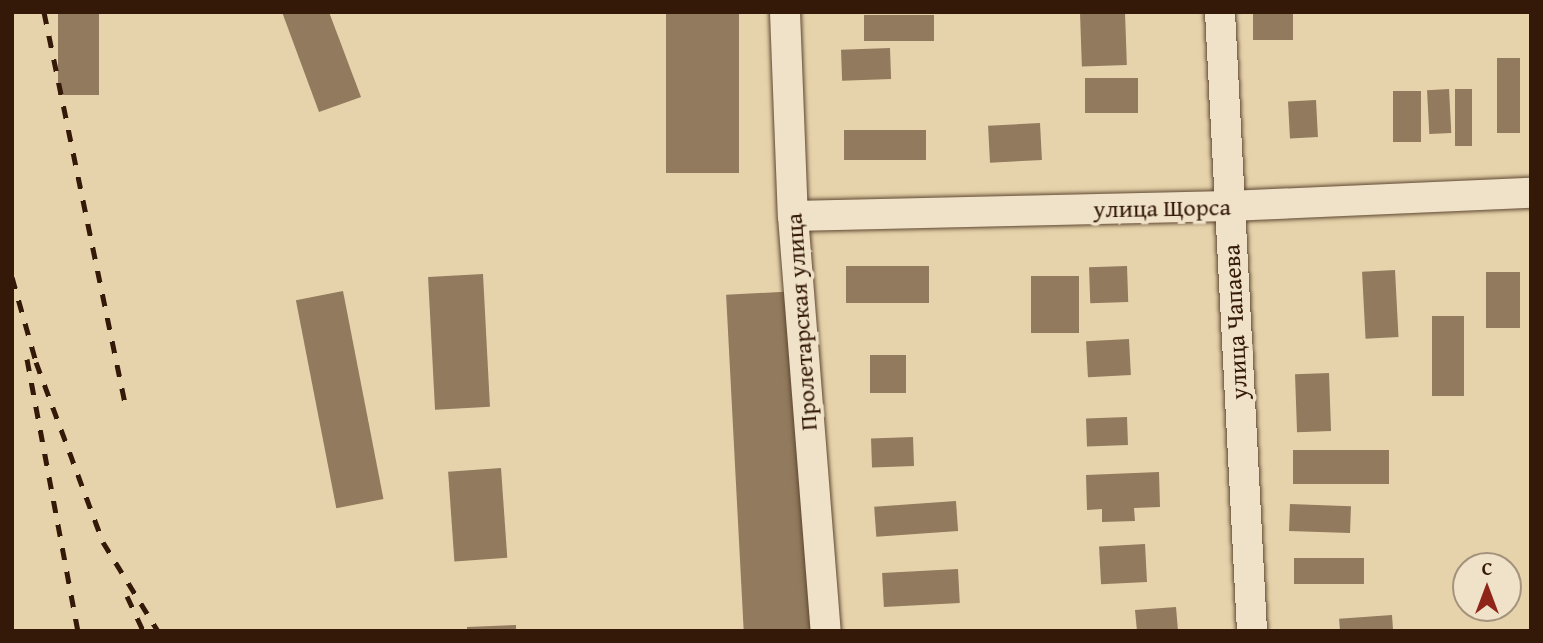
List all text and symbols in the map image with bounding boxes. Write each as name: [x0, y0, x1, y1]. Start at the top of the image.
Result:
street label: улица Щорса: [1093, 192, 1231, 224]
street label: Пролетарская улица: [779, 212, 823, 432]
street label: улица Чапаева: [1217, 244, 1253, 400]
north arrow: [1452, 552, 1522, 622]
text: С: [1482, 554, 1492, 582]

